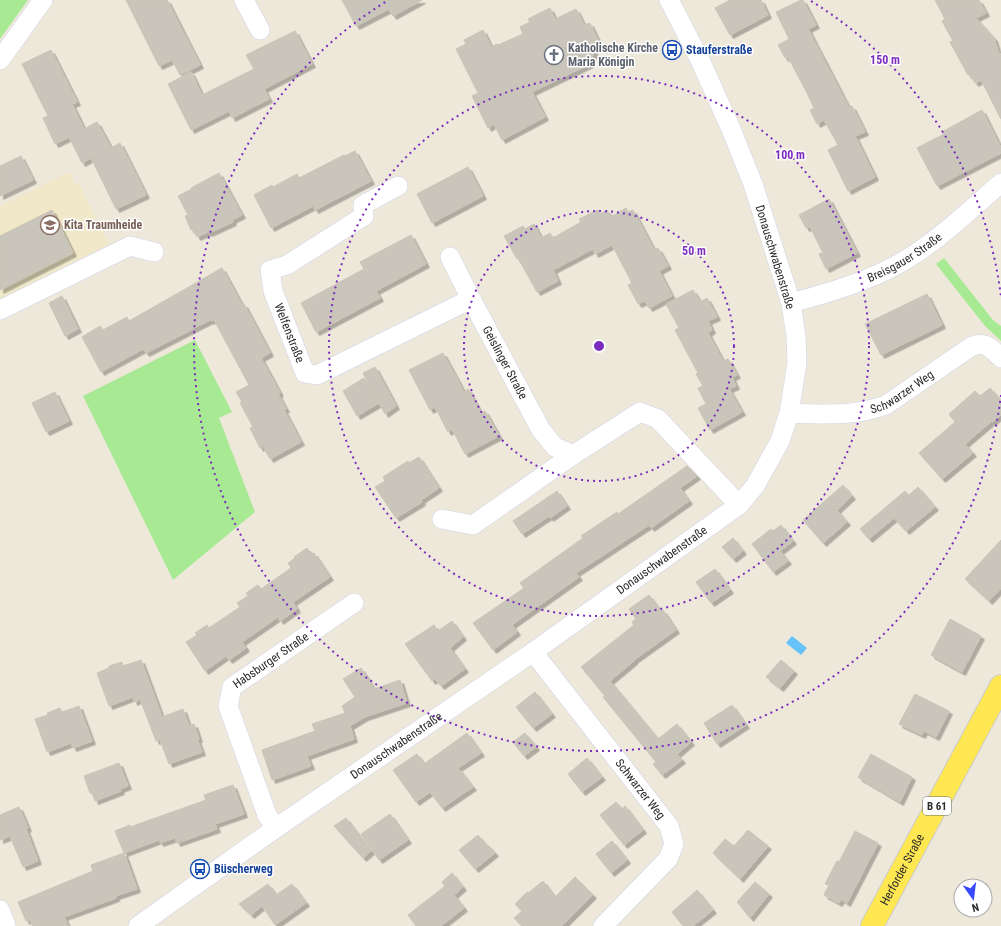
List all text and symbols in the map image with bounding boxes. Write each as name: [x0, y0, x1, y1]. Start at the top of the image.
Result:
bus stop icon: Stauferstraße: [661, 39, 683, 61]
place label: Katholische Kirche Maria Königin: [568, 41, 658, 69]
place label: Stauferstraße: [686, 43, 752, 57]
church icon: Katholische Kirche Maria Königin: [543, 44, 565, 66]
text: 150 m: [870, 53, 900, 67]
text: 100 m: [775, 148, 805, 162]
street label: Donauschwabenstraße: [753, 203, 798, 311]
school or university icon: Kita Traumheide: [39, 214, 61, 236]
place label: Kita Traumheide: [64, 218, 142, 232]
street label: Breisgauer Straße: [865, 230, 945, 285]
text: 50 m: [682, 244, 706, 258]
street label: Welfenstraße: [271, 301, 307, 365]
street label: Geislinger Straße: [480, 323, 530, 402]
centre of rings: [592, 339, 606, 353]
street label: Schwarzer Weg: [869, 367, 936, 416]
street label: Donauschwabenstraße: [614, 523, 710, 597]
street label: Habsburger Straße: [230, 629, 312, 691]
street label: Donauschwabenstraße: [348, 709, 445, 782]
street label: Schwarzer Weg: [612, 756, 668, 822]
road number: B 61: [923, 797, 951, 815]
street label: Herforder Straße: [877, 831, 927, 908]
bus stop icon: Büscherweg: [189, 858, 211, 880]
place label: Büscherweg: [214, 862, 273, 876]
north arrow: [953, 878, 993, 918]
text: N: [970, 900, 980, 914]

